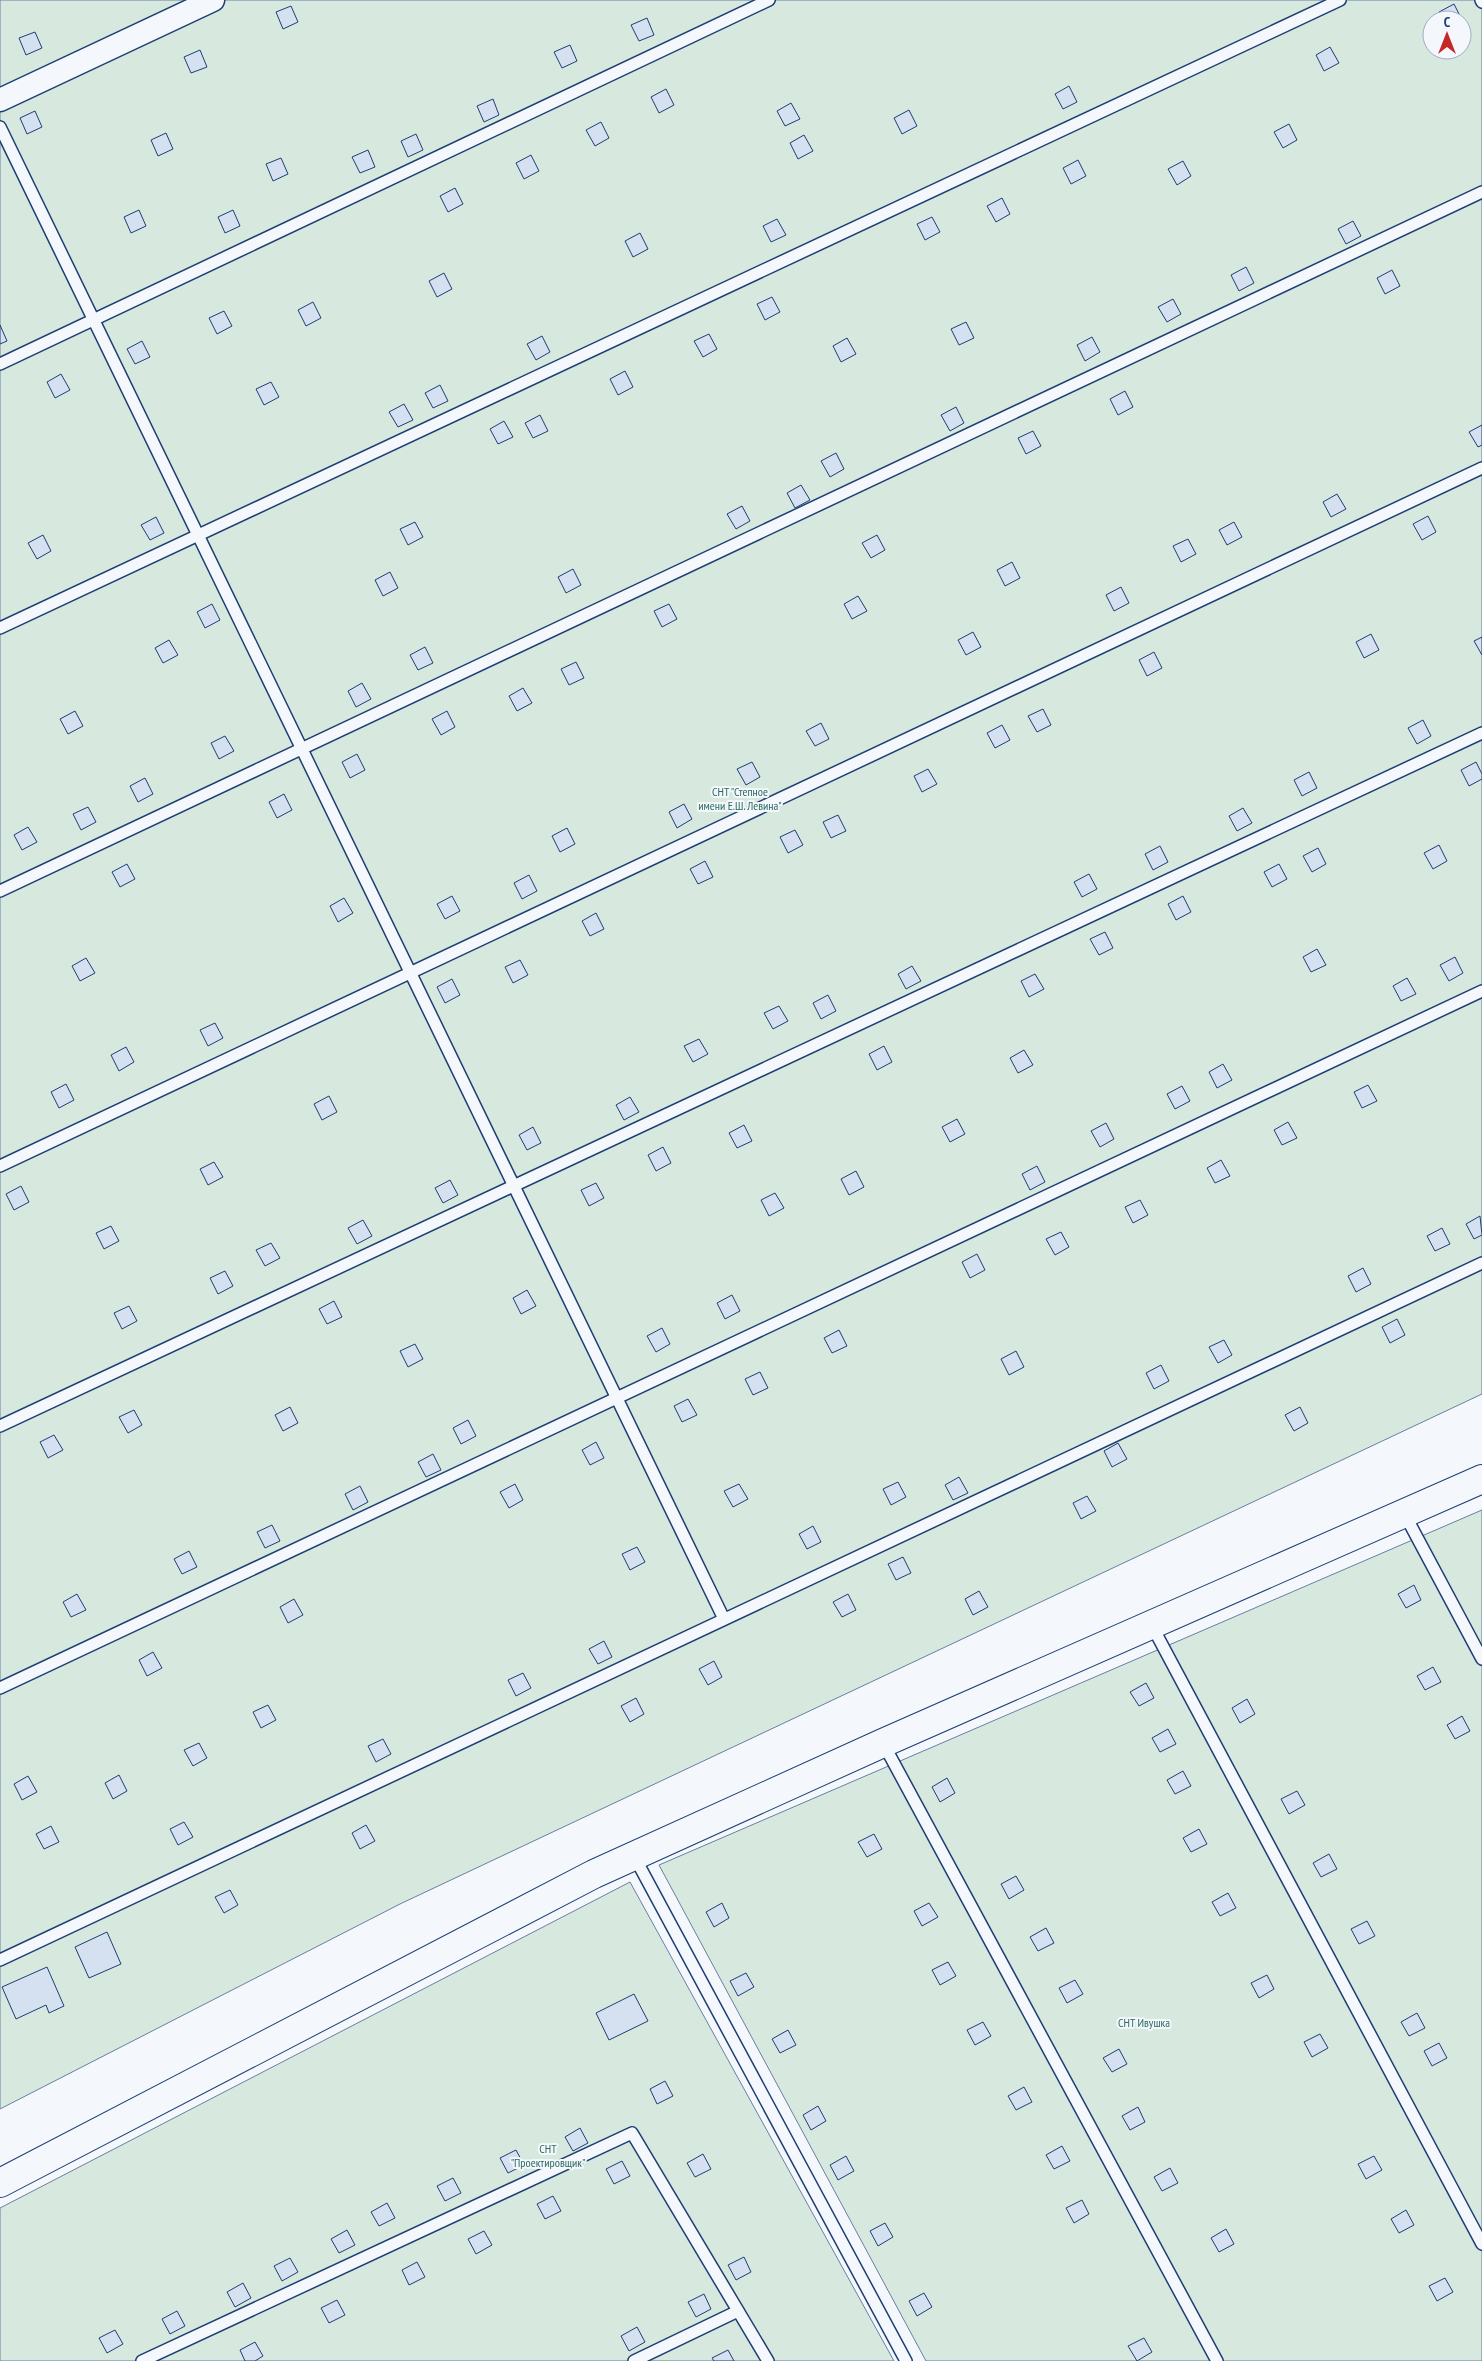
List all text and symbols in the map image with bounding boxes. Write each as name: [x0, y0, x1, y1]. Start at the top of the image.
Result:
north arrow: [1422, 10, 1472, 60]
text: С: [1444, 13, 1451, 31]
park label: СНТ "Степное имени Е.Ш. Левина": [698, 784, 782, 813]
park label: СНТ Ивушка: [1118, 2015, 1170, 2030]
park label: СНТ "Проектировщик": [511, 2141, 585, 2170]

